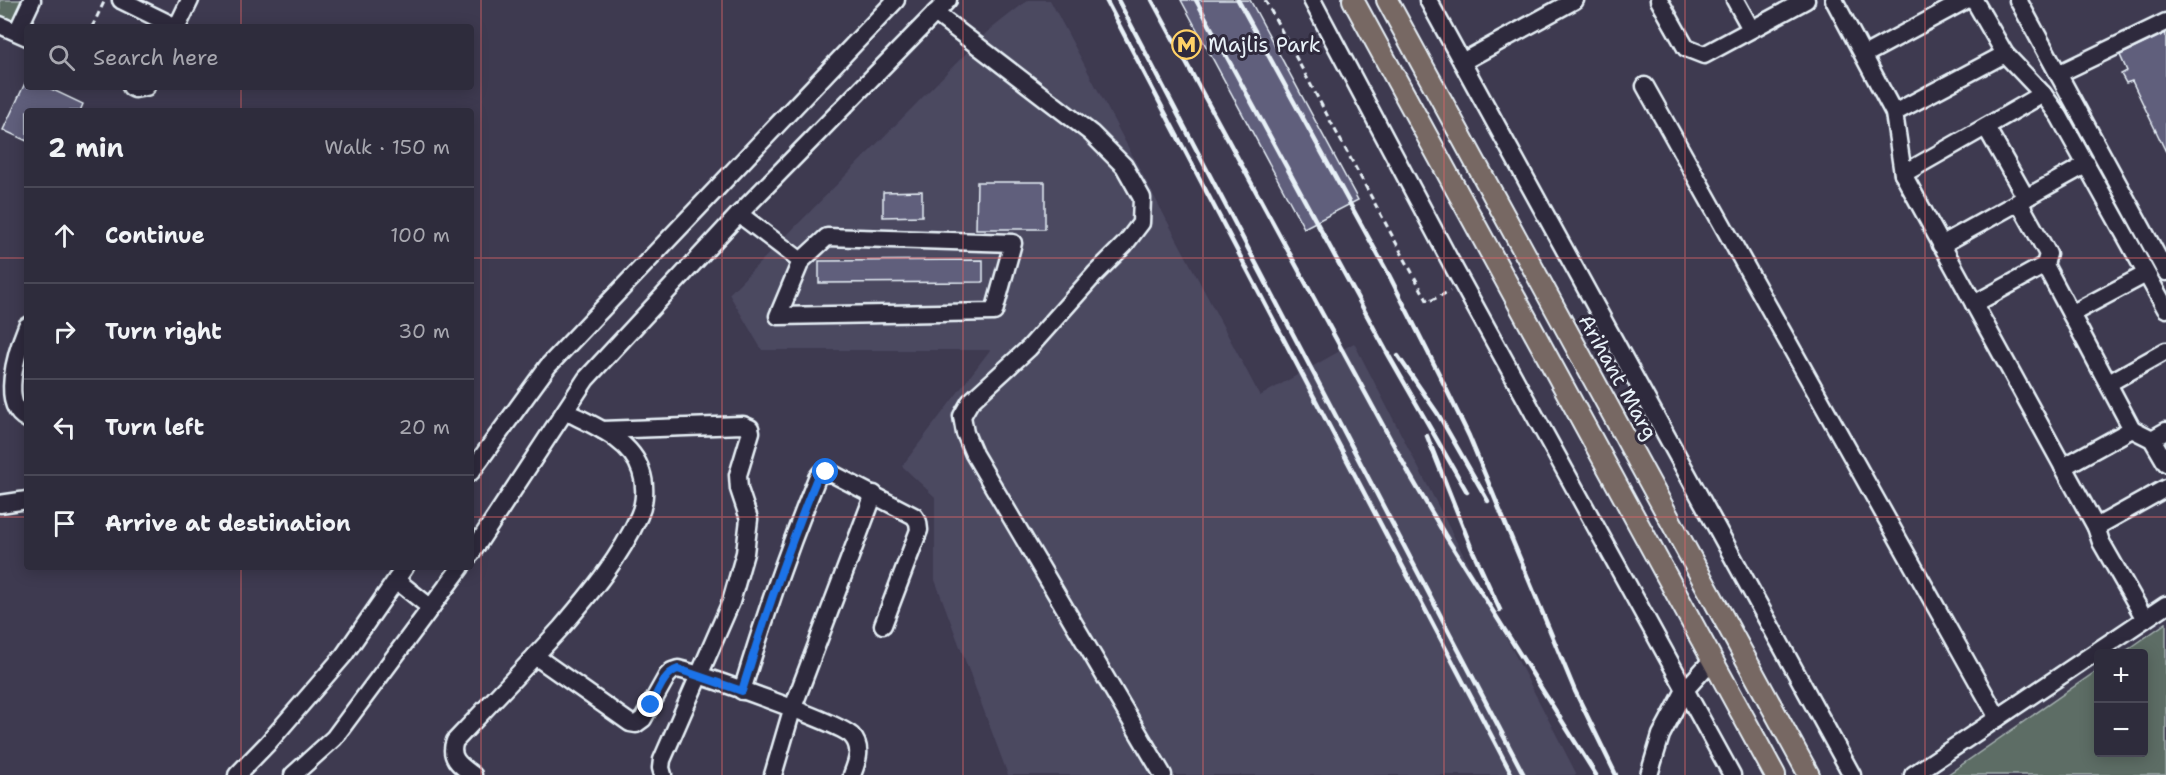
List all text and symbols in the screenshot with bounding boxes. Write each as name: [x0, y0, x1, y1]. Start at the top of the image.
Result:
search box: [24, 24, 474, 90]
metro station icon: Majlis Park: [1171, 29, 1203, 61]
place label: Majlis Park: [1208, 31, 1321, 59]
icon: search: [45, 41, 78, 74]
text: Search here: [93, 43, 219, 72]
text: 2 min: [48, 130, 124, 165]
text: Walk · 150 m: [324, 134, 450, 160]
icon: ahead: [48, 219, 81, 252]
text: Continue: [105, 221, 205, 250]
text: 100 m: [390, 222, 450, 248]
street label: Arihant Marg: [1572, 309, 1664, 445]
icon: right: [48, 315, 81, 348]
text: Turn right: [105, 317, 222, 346]
text: 30 m: [398, 318, 450, 344]
icon: left: [48, 411, 81, 444]
text: Turn left: [105, 413, 204, 442]
text: 20 m: [399, 414, 450, 440]
route start: [812, 458, 838, 484]
icon: arrive: [48, 507, 81, 540]
text: Arrive at destination: [105, 509, 351, 538]
map controls: [2094, 649, 2148, 757]
button: +: [2094, 649, 2148, 703]
route end: [637, 691, 663, 717]
button: −: [2094, 703, 2148, 757]

